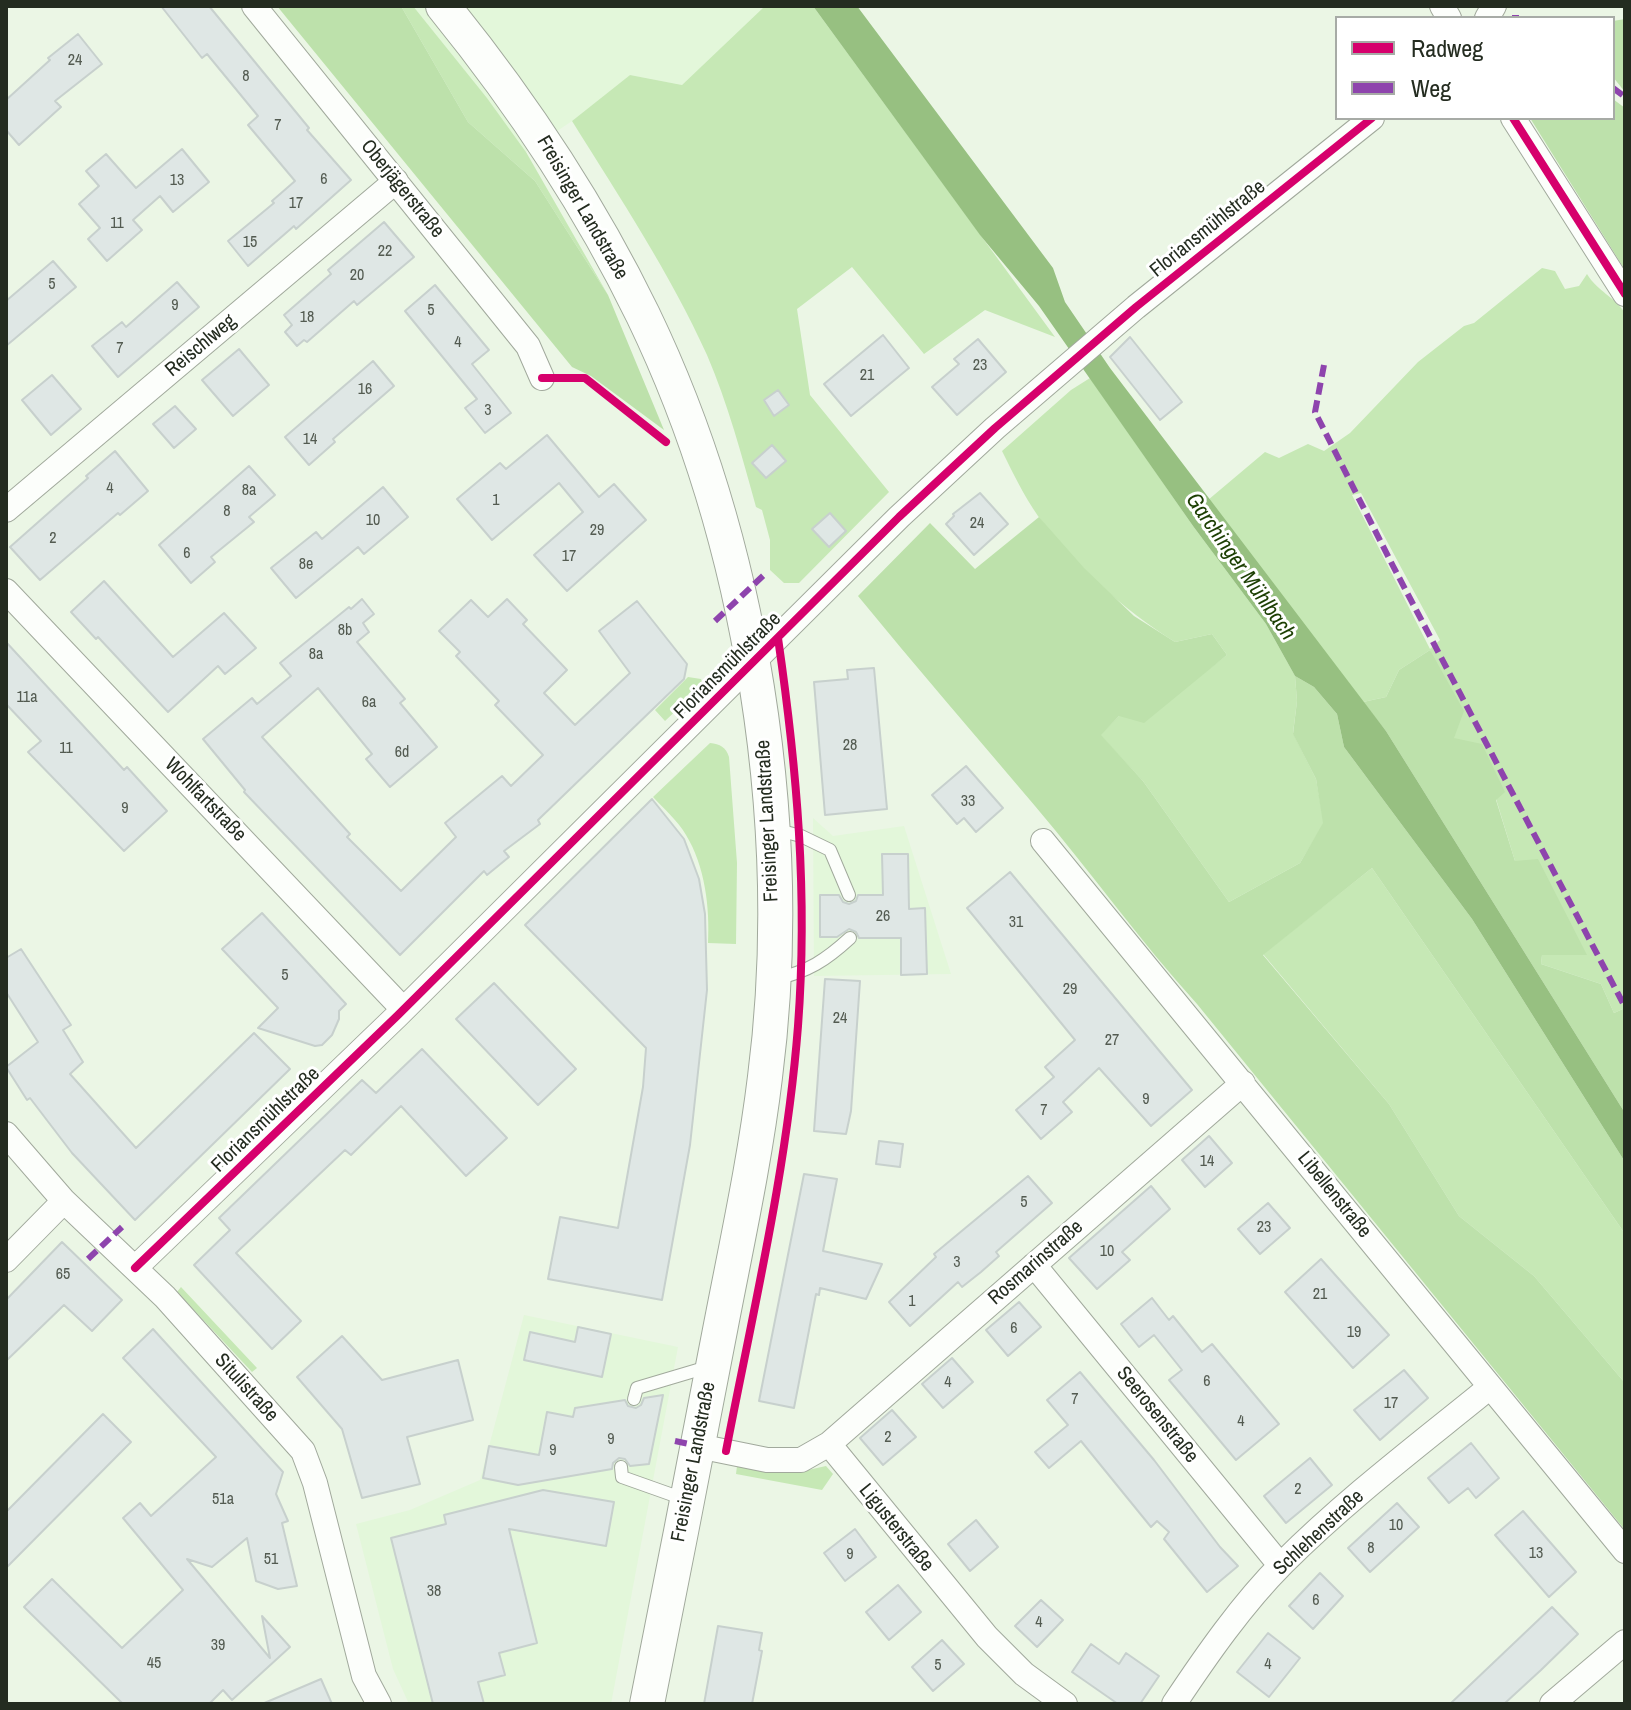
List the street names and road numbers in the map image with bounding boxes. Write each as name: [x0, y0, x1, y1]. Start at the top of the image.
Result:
street label: Freisinger Landstraße: [531, 132, 633, 284]
street label: Oberjägerstraße: [355, 135, 449, 243]
street label: Floriansmühlstraße: [1146, 175, 1270, 283]
street label: Reischlweg: [161, 310, 241, 382]
street label: Floriansmühlstraße: [670, 608, 786, 724]
street label: Freisinger Landstraße: [752, 739, 784, 903]
street label: Wohlfartstraße: [159, 753, 251, 847]
street label: Floriansmühlstraße: [207, 1062, 325, 1178]
street label: Libellenstraße: [1292, 1147, 1376, 1243]
street label: Rosmarinstraße: [984, 1215, 1088, 1311]
street label: Situlistraße: [209, 1349, 283, 1427]
street label: Seerosenstraße: [1111, 1362, 1203, 1468]
street label: Freisinger Landstraße: [667, 1380, 721, 1544]
street label: Ligusterstraße: [853, 1479, 939, 1577]
street label: Schlehenstraße: [1269, 1485, 1369, 1581]

